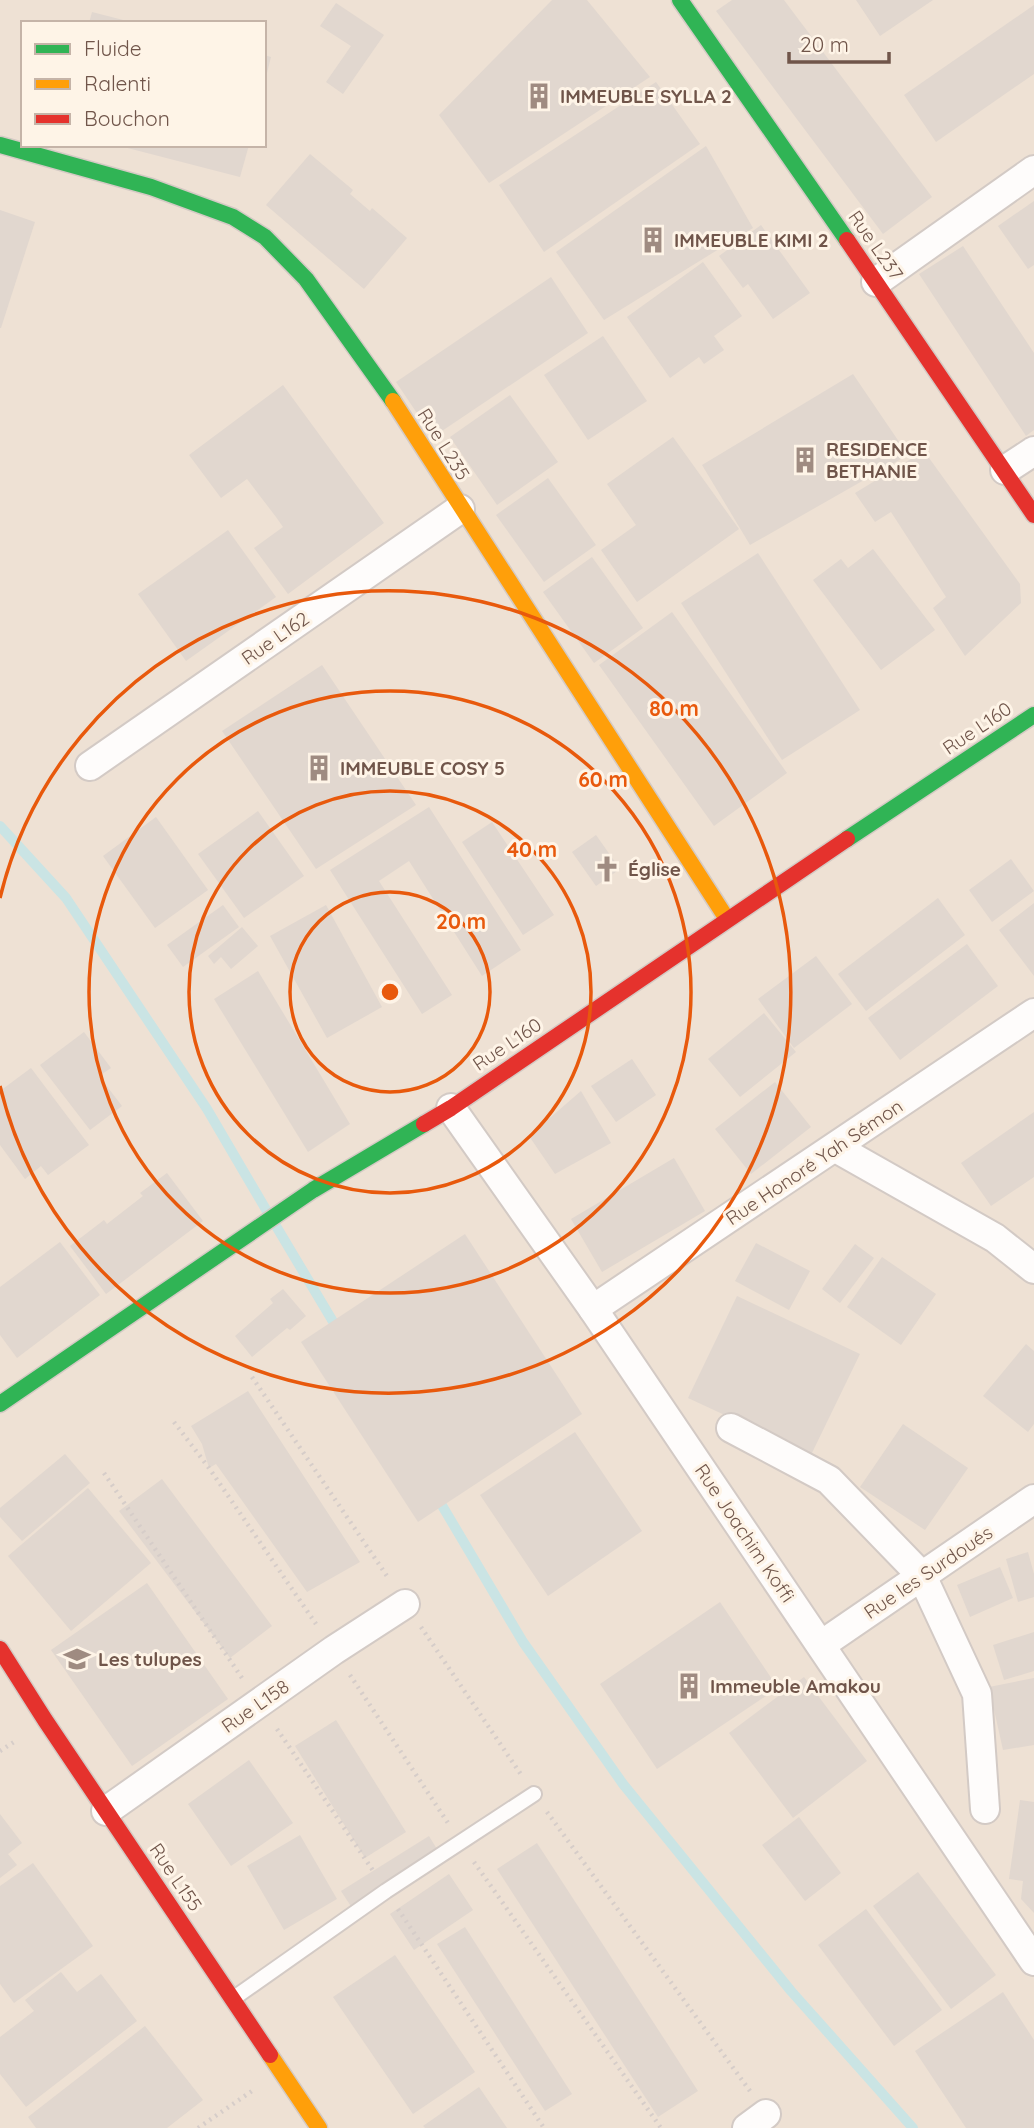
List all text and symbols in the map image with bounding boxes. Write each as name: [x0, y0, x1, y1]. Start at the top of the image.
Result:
legend: [21, 21, 266, 147]
scale bar: [789, 21, 889, 65]
text: 20 m: [800, 31, 849, 57]
text: Fluide: [84, 35, 142, 61]
text: Ralenti: [84, 70, 151, 96]
building icon: IMMEUBLE SYLLA 2: [524, 81, 554, 111]
place label: IMMEUBLE SYLLA 2: [560, 84, 732, 108]
text: Bouchon: [84, 105, 170, 131]
street label: Rue L237: [843, 206, 909, 285]
building icon: IMMEUBLE KIMI 2: [638, 225, 668, 255]
place label: IMMEUBLE KIMI 2: [674, 228, 829, 252]
street label: Rue L235: [413, 404, 475, 484]
place label: RESIDENCE BETHANIE: [826, 437, 928, 483]
building icon: RESIDENCE BETHANIE: [790, 445, 820, 475]
street label: Rue L162: [237, 606, 313, 670]
text: 80 m: [649, 695, 699, 721]
street label: Rue L160: [938, 696, 1016, 760]
building icon: IMMEUBLE COSY 5: [304, 753, 334, 783]
place label: IMMEUBLE COSY 5: [340, 756, 505, 780]
text: 60 m: [578, 766, 628, 792]
text: 40 m: [507, 836, 557, 862]
church icon: Église: [592, 854, 622, 884]
place label: Église: [628, 857, 681, 881]
text: 20 m: [436, 908, 486, 934]
centre of rings: [378, 980, 402, 1004]
street label: Rue L160: [468, 1012, 546, 1076]
street label: Rue Honoré Yah Sémon: [721, 1094, 907, 1230]
street label: Rue Joachim Koffi: [690, 1459, 800, 1607]
street label: Rue les Surdoués: [859, 1520, 997, 1624]
school or university icon: Les tulupes: [62, 1644, 92, 1674]
place label: Les tulupes: [98, 1647, 202, 1671]
building icon: Immeuble Amakou: [674, 1671, 704, 1701]
street label: Rue L158: [217, 1674, 293, 1738]
place label: Immeuble Amakou: [710, 1674, 881, 1698]
street label: Rue L155: [144, 1838, 208, 1916]

